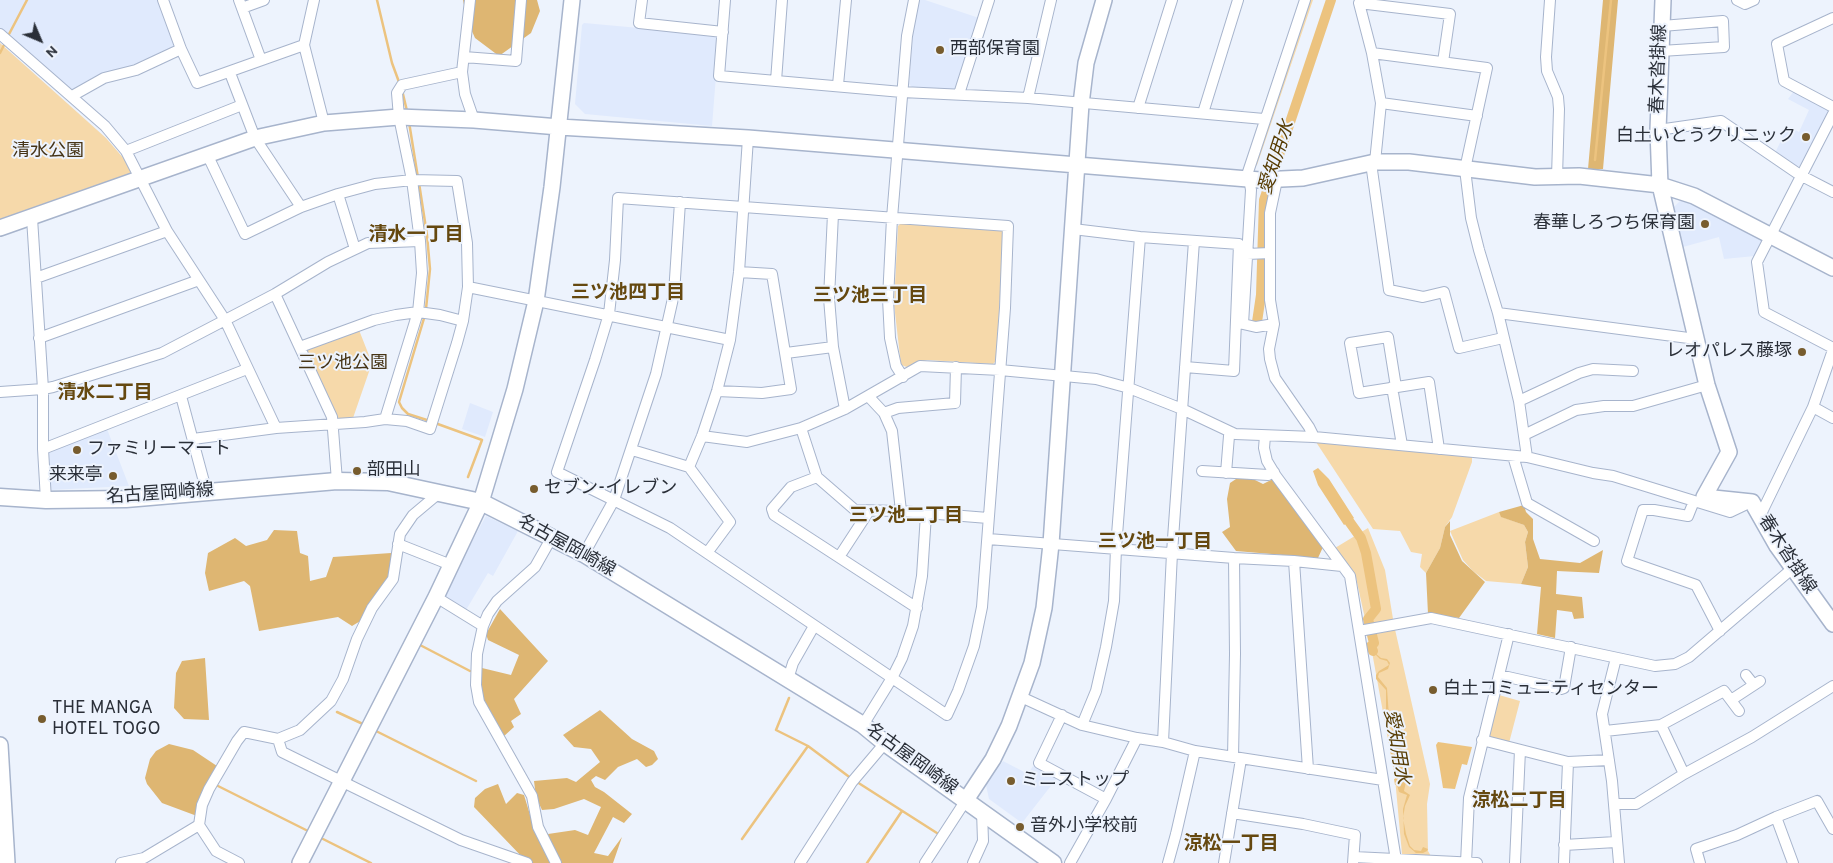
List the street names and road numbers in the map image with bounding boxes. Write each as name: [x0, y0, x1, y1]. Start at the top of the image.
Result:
street label: 春木沓掛線: [1648, 24, 1672, 114]
street label: 名古屋岡崎線: [105, 480, 215, 510]
street label: 名古屋岡崎線: [514, 511, 618, 583]
street label: 春木沓掛線: [1752, 511, 1820, 599]
street label: 名古屋岡崎線: [861, 720, 961, 800]

